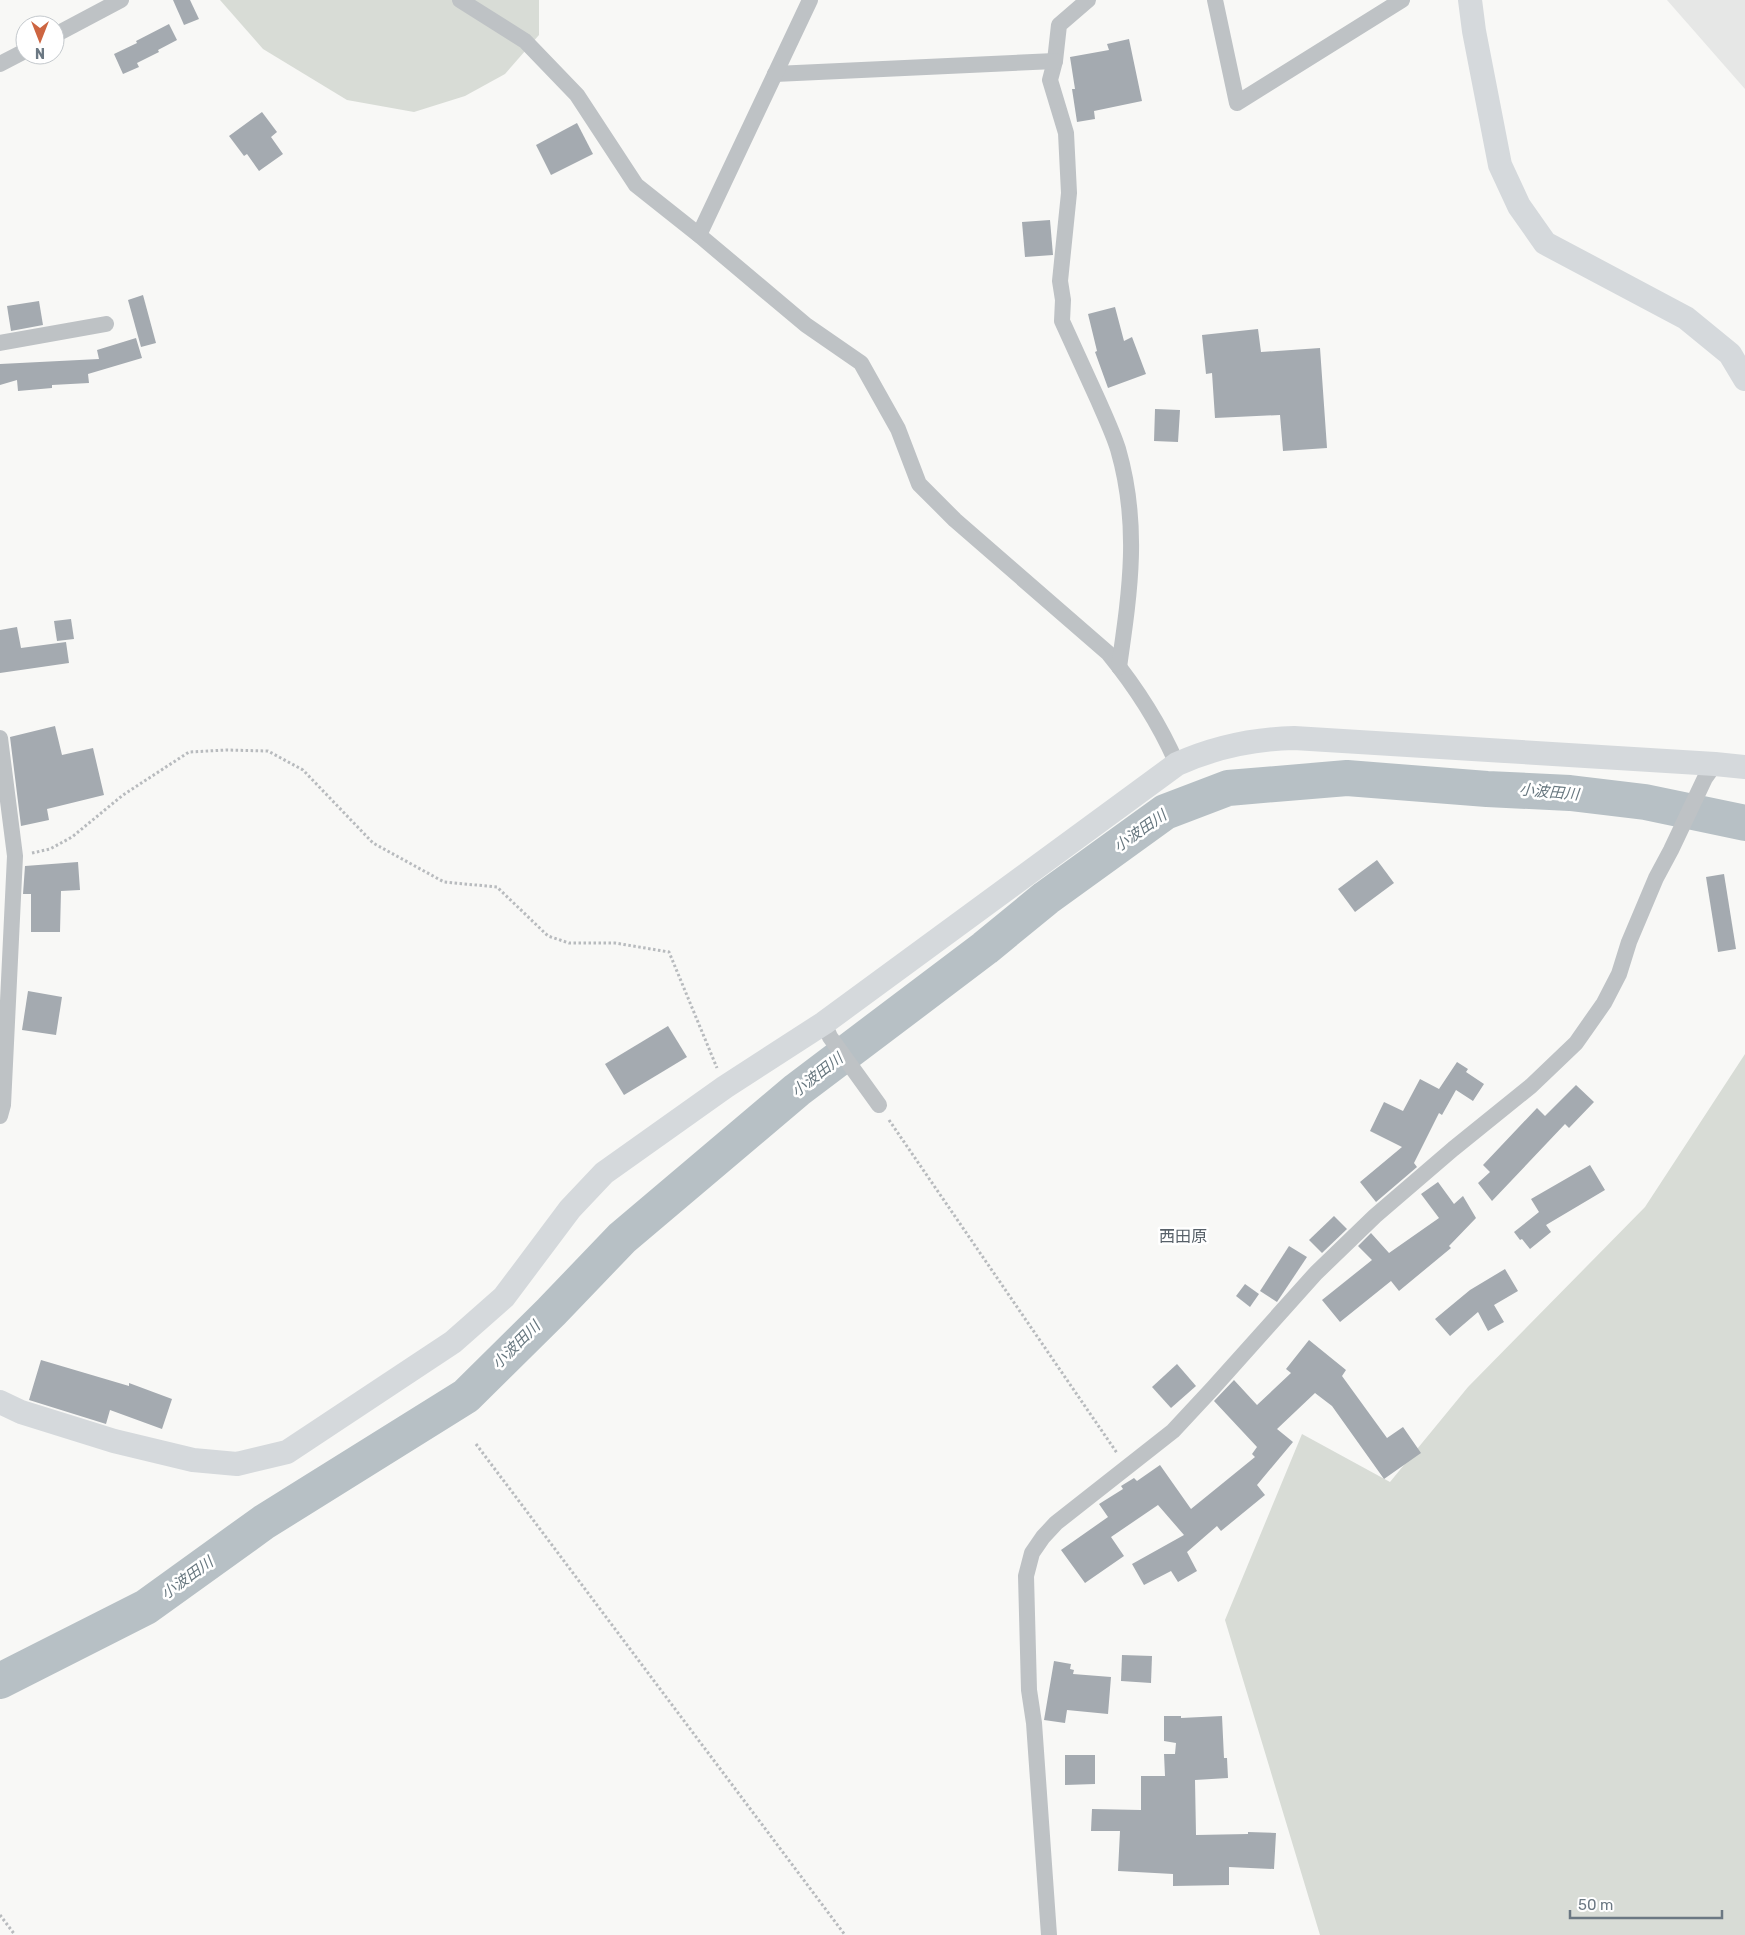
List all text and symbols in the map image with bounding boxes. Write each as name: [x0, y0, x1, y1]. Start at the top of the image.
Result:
north arrow: [15, 15, 65, 65]
text: N: [35, 44, 45, 61]
water label: 小波田川: [1518, 780, 1582, 804]
water label: 小波田川: [1110, 805, 1171, 856]
water label: 小波田川: [788, 1048, 848, 1101]
district label: 西田原: [1159, 1227, 1207, 1246]
water label: 小波田川: [488, 1316, 545, 1373]
water label: 小波田川: [157, 1552, 218, 1603]
scale bar: [1570, 1888, 1722, 1920]
text: 50 m: [1578, 1896, 1613, 1914]

